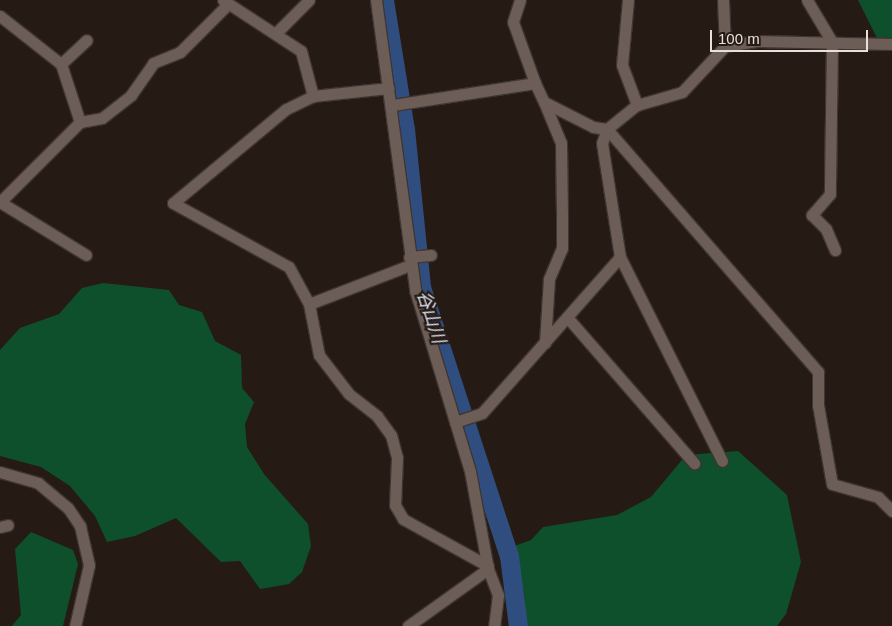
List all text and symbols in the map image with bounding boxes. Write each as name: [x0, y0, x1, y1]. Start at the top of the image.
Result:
scale bar: [712, 20, 870, 52]
text: 100 m: [718, 30, 760, 47]
water label: 谷山川: [412, 288, 450, 346]

